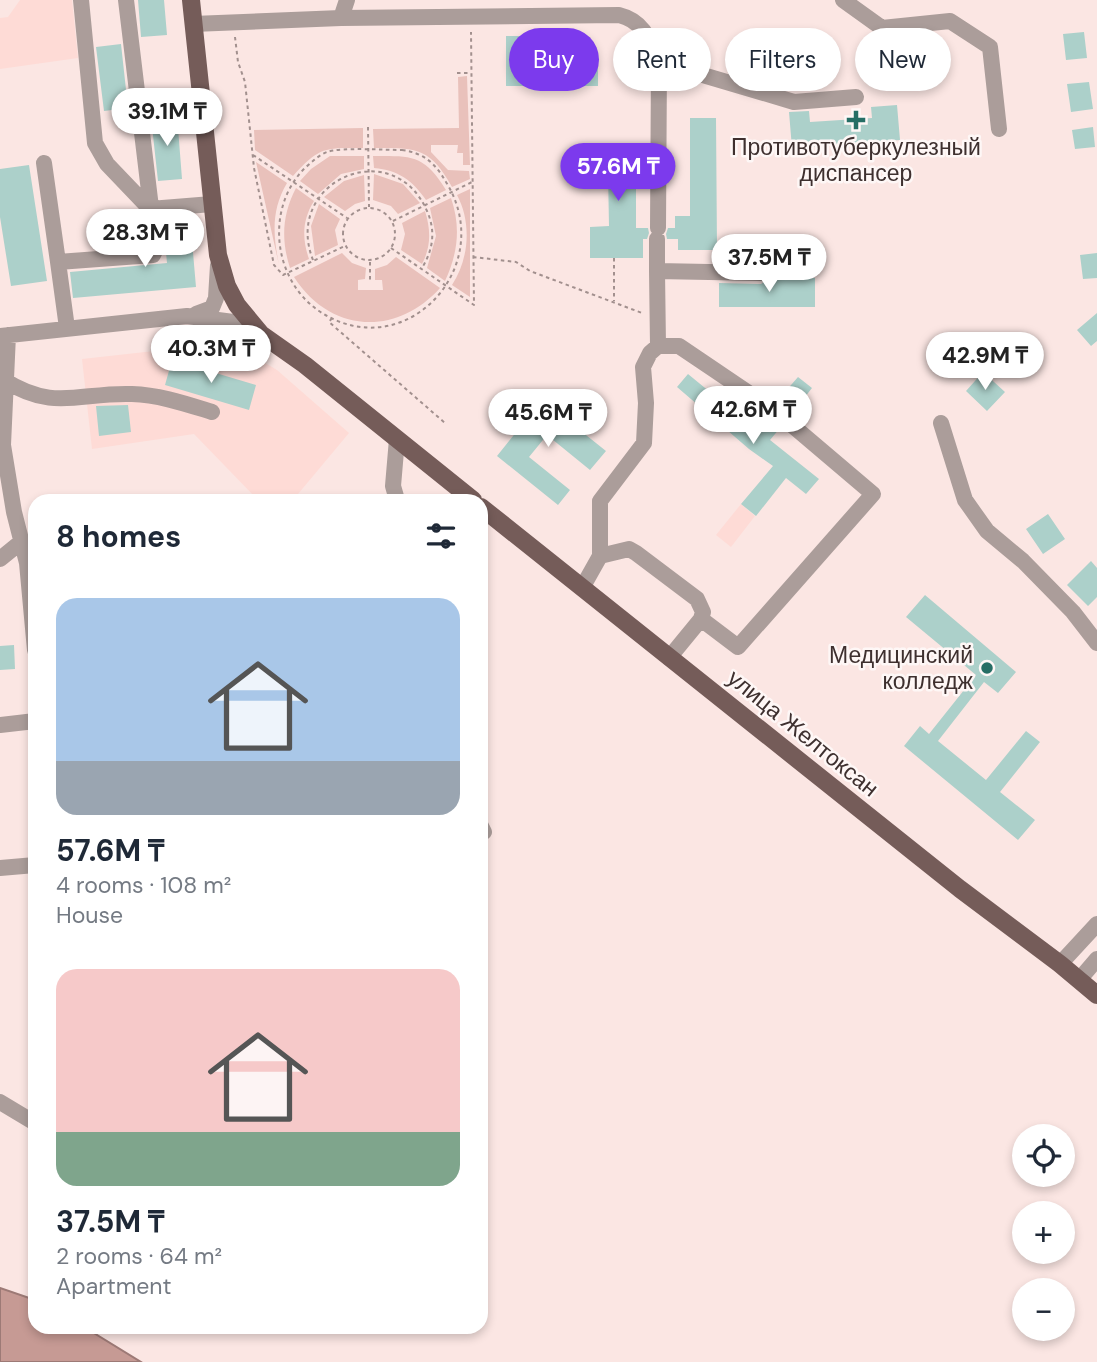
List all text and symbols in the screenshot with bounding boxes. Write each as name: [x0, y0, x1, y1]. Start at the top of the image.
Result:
chip: Buy: [509, 28, 599, 91]
chip: Rent: [613, 28, 711, 91]
chip: Filters: [725, 28, 841, 91]
chip: New: [855, 28, 951, 91]
pin: 39.1M ₸: [102, 88, 232, 148]
text: 39.1M ₸: [128, 96, 207, 126]
marker: Противотуберкулезный диспансер: [846, 110, 866, 130]
place label: Противотуберкулезный диспансер: [731, 132, 981, 188]
pin: 57.6M ₸: [553, 144, 683, 203]
text: 57.6M ₸: [576, 151, 660, 181]
pin: 28.3M ₸: [80, 210, 210, 269]
text: 28.3M ₸: [102, 217, 188, 247]
pin: 37.5M ₸: [704, 234, 834, 294]
text: 37.5M ₸: [727, 242, 811, 272]
pin: 40.3M ₸: [146, 326, 276, 385]
pin: 42.9M ₸: [920, 332, 1050, 392]
text: 40.3M ₸: [167, 333, 255, 363]
text: 42.9M ₸: [942, 340, 1028, 370]
pin: 42.6M ₸: [688, 386, 818, 446]
pin: 45.6M ₸: [483, 390, 613, 449]
text: 42.6M ₸: [710, 394, 796, 424]
text: 45.6M ₸: [504, 397, 592, 427]
text: 8 homes: [56, 517, 181, 556]
icon: filters: [422, 517, 460, 555]
place label: Медицинский колледж: [829, 640, 974, 696]
icon: home: [195, 643, 321, 769]
marker: Медицинский колледж: [979, 660, 995, 676]
street label: улица Желтоксан: [721, 663, 885, 803]
text: 57.6M ₸: [56, 831, 164, 870]
text: 4 rooms · 108 m²: [56, 870, 231, 900]
text: House: [56, 900, 123, 930]
icon: home: [195, 1014, 321, 1140]
map controls: [1012, 1124, 1075, 1341]
button: locate: [1012, 1124, 1075, 1187]
button: +: [1012, 1201, 1075, 1264]
text: 37.5M ₸: [56, 1202, 164, 1241]
text: 2 rooms · 64 m²: [56, 1241, 222, 1271]
text: Apartment: [56, 1271, 171, 1301]
button: −: [1012, 1278, 1075, 1341]

